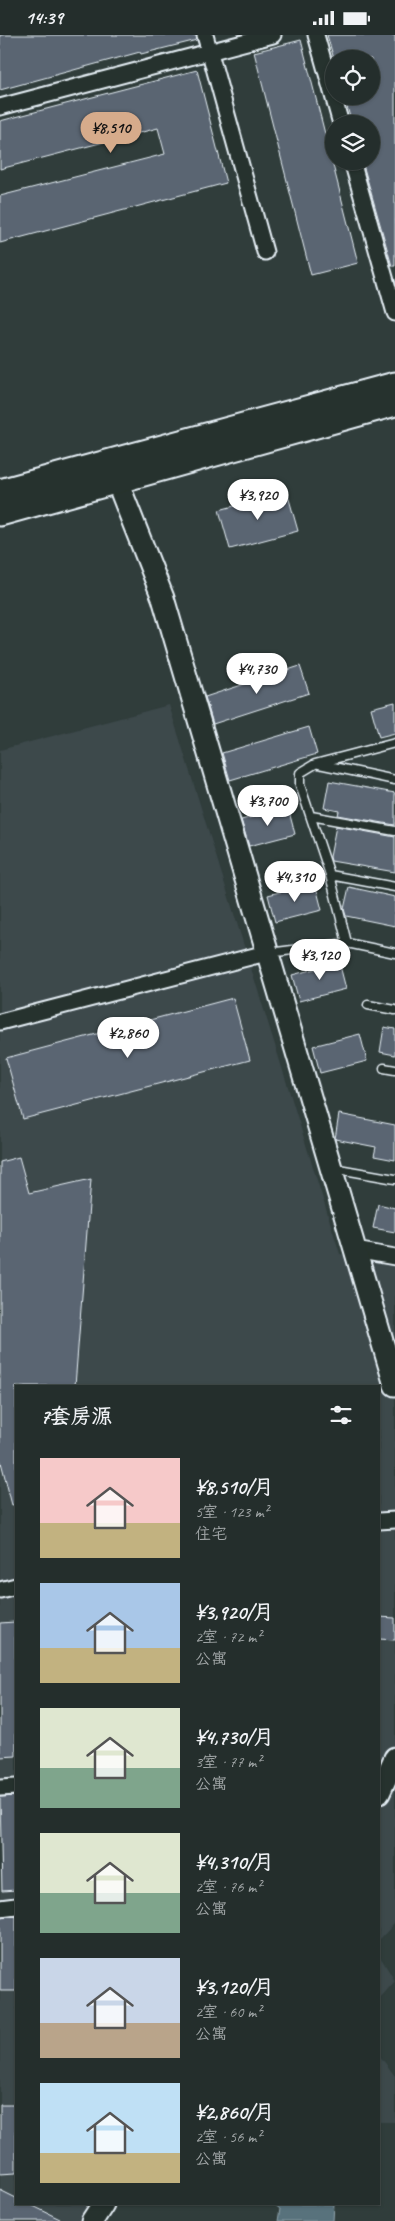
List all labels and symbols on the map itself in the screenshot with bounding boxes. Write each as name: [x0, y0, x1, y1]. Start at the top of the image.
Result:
pin: ¥8,510: [70, 111, 152, 154]
pin: ¥3,920: [217, 479, 299, 521]
pin: ¥4,730: [216, 653, 298, 695]
pin: ¥3,700: [227, 785, 309, 827]
pin: ¥4,310: [254, 861, 336, 903]
pin: ¥3,120: [279, 939, 361, 981]
pin: ¥2,860: [87, 1017, 169, 1059]

